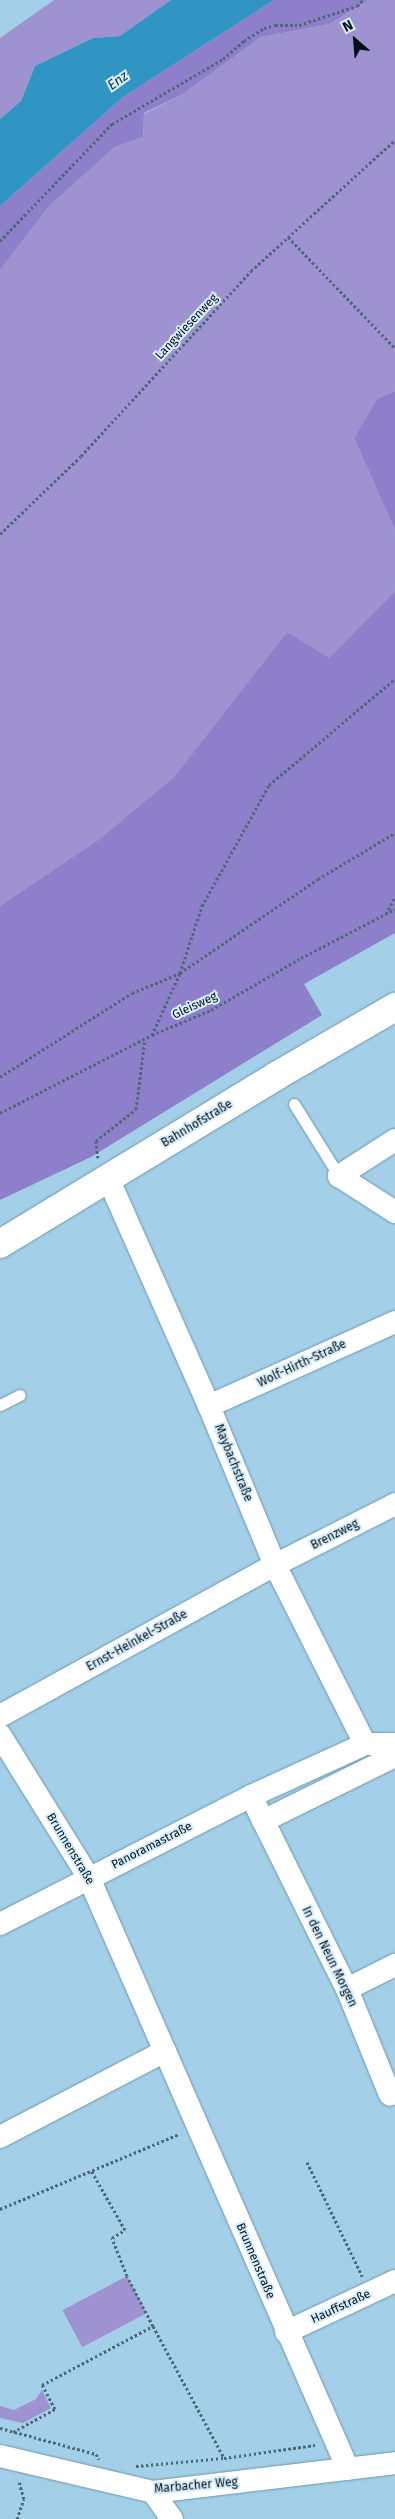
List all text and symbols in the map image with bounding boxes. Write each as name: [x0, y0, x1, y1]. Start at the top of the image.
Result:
north arrow: [330, 15, 380, 65]
text: N: [340, 17, 356, 36]
water label: Enz: [104, 68, 132, 94]
street label: Langwiesenweg: [153, 291, 221, 363]
street label: Gleisweg: [170, 989, 220, 1023]
street label: Bahnhofstraße: [159, 1097, 235, 1151]
street label: Wolf-Hirth-Straße: [255, 1337, 349, 1391]
street label: Maybachstraße: [211, 1422, 255, 1504]
street label: Brenzweg: [309, 1517, 361, 1553]
street label: Ernst-Heinkel-Straße: [84, 1607, 190, 1675]
street label: Brunnenstraße: [43, 1811, 97, 1887]
street label: Panoramastraße: [109, 1819, 195, 1873]
street label: In den Neun Morgen: [298, 1904, 360, 2010]
street label: Brunnenstraße: [233, 2221, 277, 2301]
street label: Hauffstraße: [309, 2287, 373, 2327]
street label: Marbacher Weg: [154, 2475, 238, 2497]

